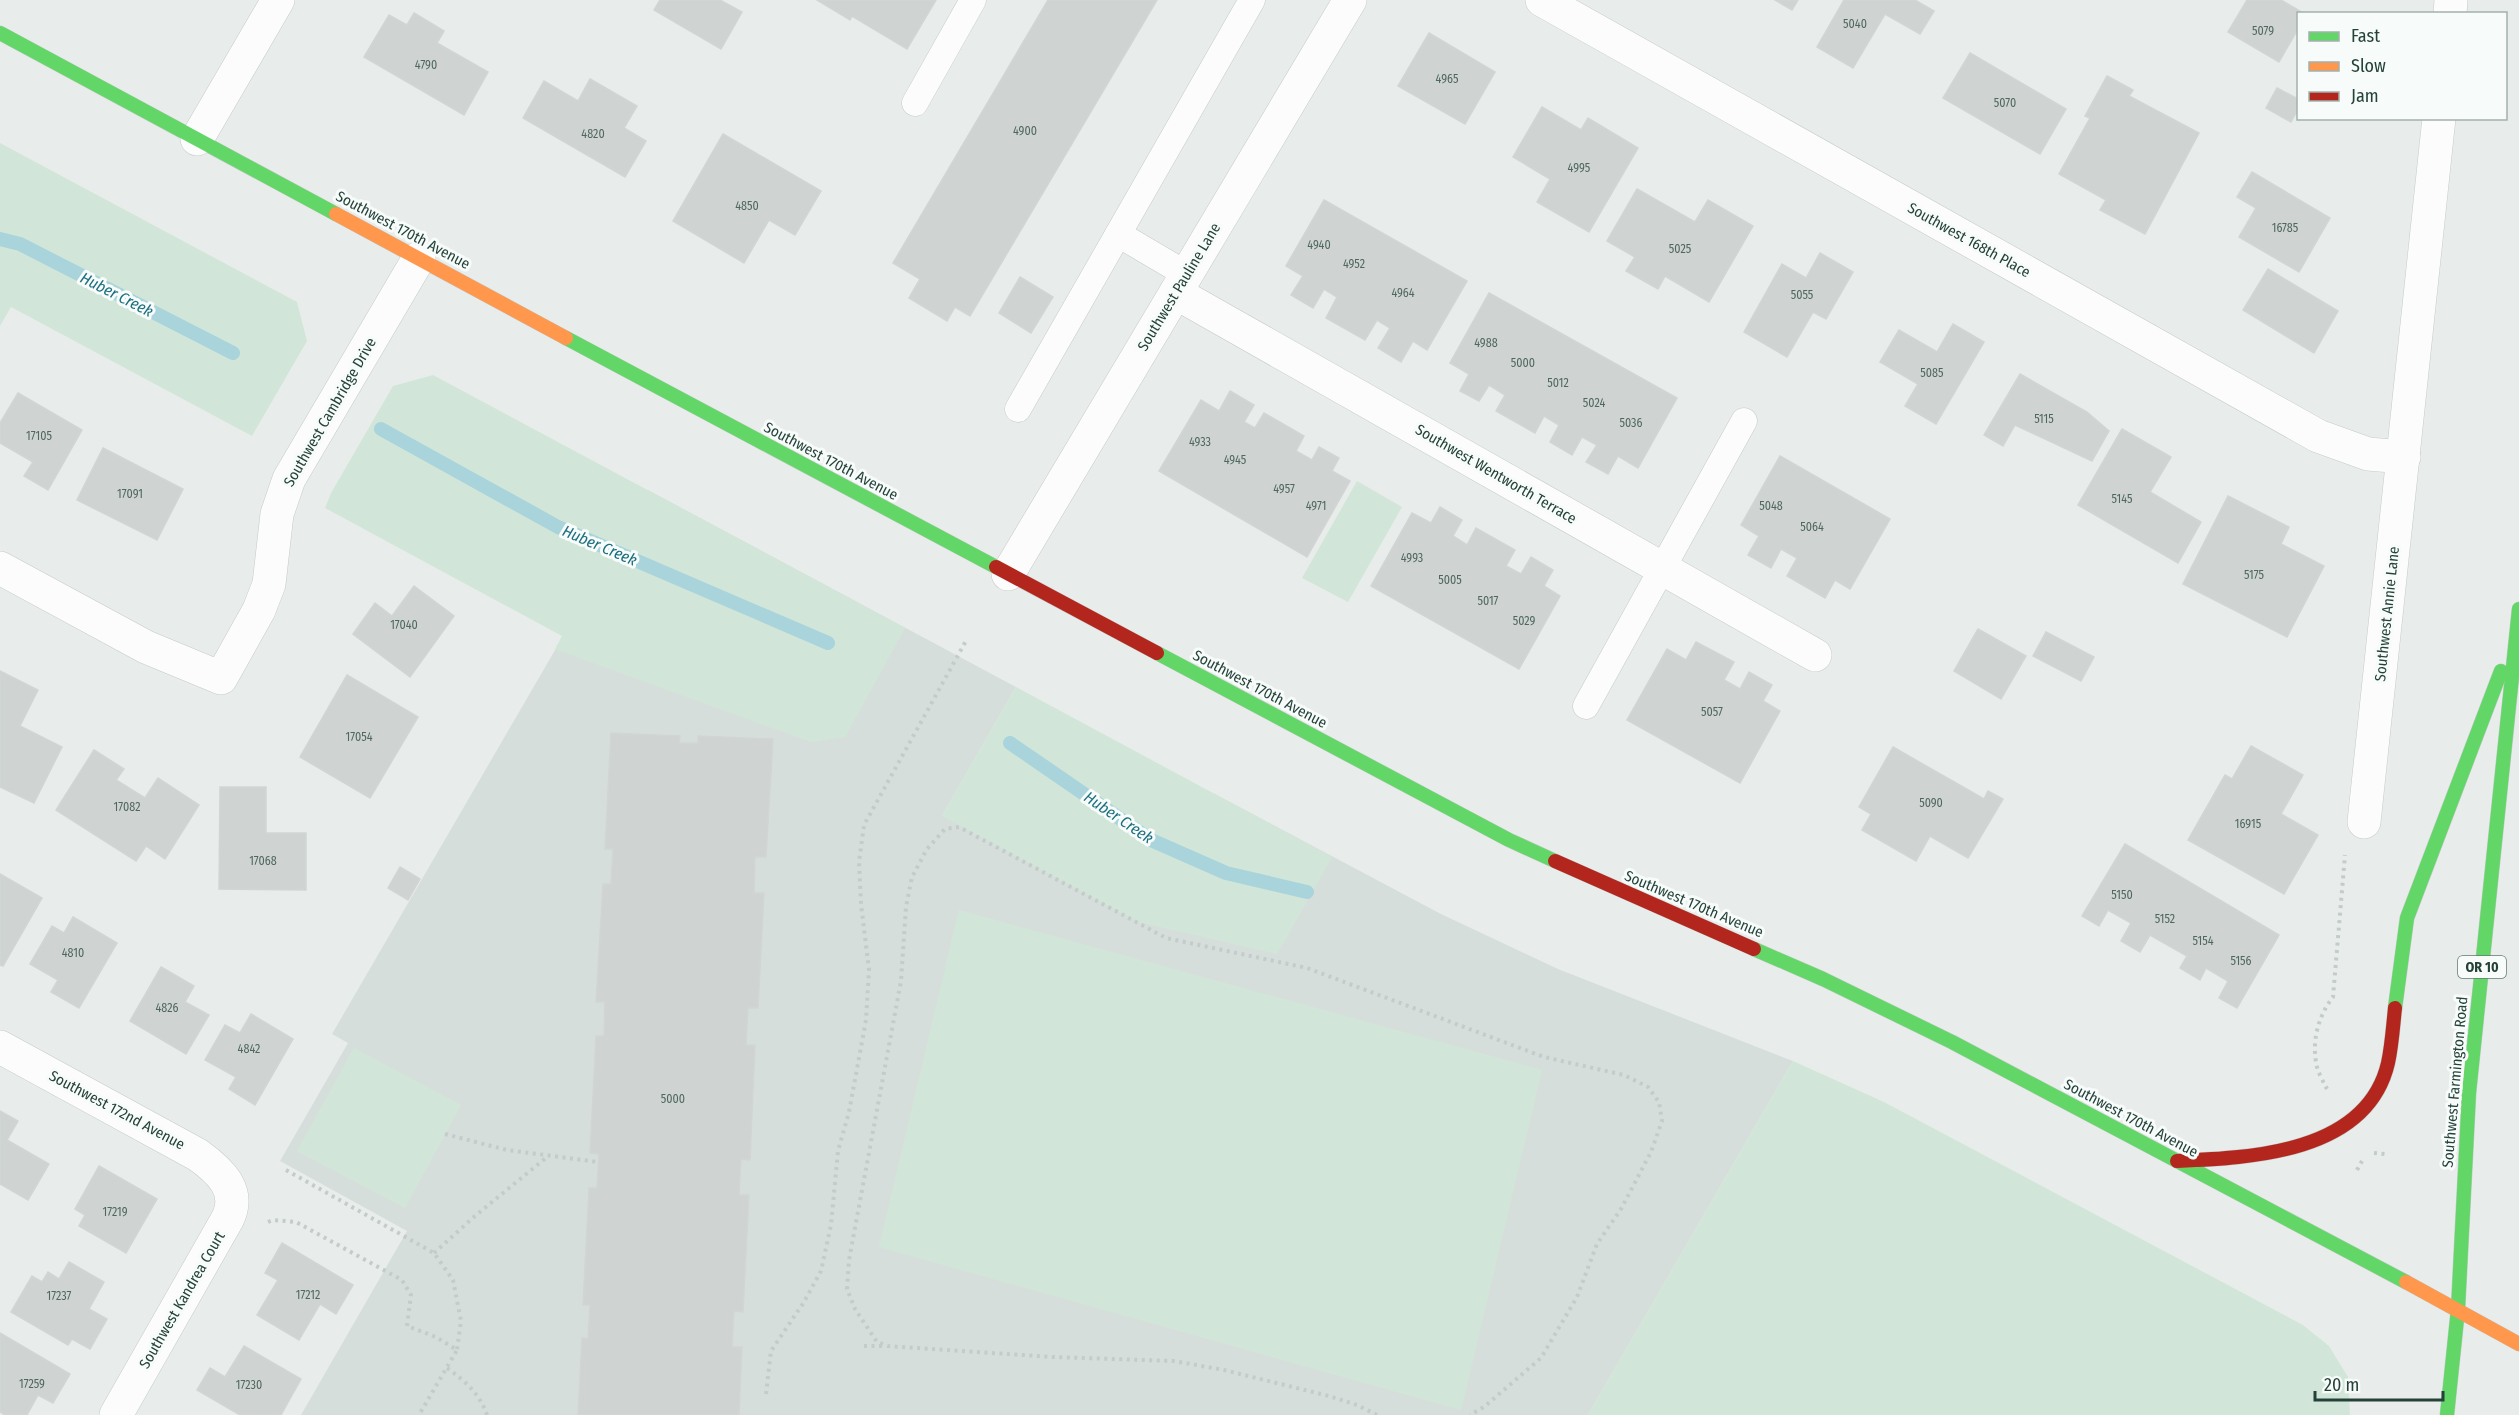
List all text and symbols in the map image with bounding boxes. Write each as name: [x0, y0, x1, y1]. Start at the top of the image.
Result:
legend: [2297, 12, 2507, 120]
house number: 5040: [1843, 17, 1867, 31]
house number: 5079: [2252, 24, 2274, 38]
text: Fast: [2351, 25, 2380, 47]
text: Slow: [2351, 55, 2386, 77]
house number: 4790: [415, 58, 437, 72]
house number: 4965: [1436, 72, 1459, 86]
text: Jam: [2351, 85, 2379, 107]
house number: 5070: [1994, 96, 2016, 110]
house number: 4900: [1013, 124, 1037, 138]
house number: 4820: [581, 127, 605, 141]
house number: 4995: [1568, 161, 1591, 175]
street label: Southwest 170th Avenue: [333, 187, 473, 273]
house number: 4850: [735, 199, 759, 213]
street label: Southwest 168th Place: [1904, 199, 2034, 281]
street label: Southwest Pauline Lane: [1134, 220, 1224, 354]
house number: 16785: [2272, 221, 2299, 235]
house number: 4940: [1307, 238, 1331, 252]
house number: 5025: [1669, 242, 1692, 256]
house number: 4952: [1343, 257, 1365, 271]
water label: Huber Creek: [77, 268, 156, 321]
house number: 4964: [1391, 286, 1415, 300]
house number: 5055: [1791, 288, 1814, 302]
street label: Southwest Cambridge Drive: [280, 334, 380, 490]
house number: 4988: [1474, 336, 1498, 350]
house number: 5000: [1511, 356, 1535, 370]
house number: 5085: [1920, 366, 1944, 380]
house number: 5012: [1547, 376, 1569, 390]
house number: 5024: [1583, 396, 1605, 410]
house number: 5115: [2034, 412, 2054, 426]
house number: 5036: [1619, 416, 1643, 430]
street label: Southwest 170th Avenue: [761, 418, 901, 504]
street label: Southwest Wentworth Terrace: [1412, 420, 1580, 528]
house number: 17105: [26, 429, 52, 443]
house number: 4933: [1189, 435, 1211, 449]
house number: 4945: [1224, 453, 1247, 467]
house number: 4957: [1273, 482, 1295, 496]
house number: 17091: [117, 487, 143, 501]
house number: 5145: [2112, 492, 2133, 506]
house number: 4971: [1306, 499, 1326, 513]
house number: 5048: [1759, 499, 1783, 513]
house number: 5064: [1800, 520, 1824, 534]
water label: Huber Creek: [560, 521, 640, 570]
street label: Southwest Annie Lane: [2371, 546, 2403, 682]
house number: 4993: [1401, 551, 1423, 565]
house number: 5175: [2244, 568, 2264, 582]
house number: 5005: [1438, 573, 1462, 587]
house number: 5017: [1477, 594, 1499, 608]
house number: 5029: [1513, 614, 1536, 628]
house number: 17040: [390, 618, 418, 632]
street label: Southwest 170th Avenue: [1190, 646, 1330, 732]
house number: 5057: [1701, 705, 1723, 719]
house number: 17054: [346, 730, 373, 744]
water label: Huber Creek: [1081, 787, 1157, 847]
house number: 5090: [1919, 796, 1943, 810]
house number: 17082: [114, 800, 140, 814]
house number: 16915: [2235, 817, 2262, 831]
house number: 17068: [249, 854, 277, 868]
street label: Southwest 170th Avenue: [1622, 867, 1766, 941]
house number: 5150: [2111, 888, 2133, 902]
house number: 5152: [2155, 912, 2175, 926]
house number: 5154: [2193, 934, 2214, 948]
house number: 4810: [62, 946, 84, 960]
house number: 5156: [2230, 954, 2252, 968]
road number: OR 10: [2458, 956, 2506, 978]
street label: Southwest Farmington Road: [2439, 996, 2471, 1168]
house number: 4826: [156, 1001, 179, 1015]
house number: 4842: [238, 1042, 260, 1056]
street label: Southwest 172nd Avenue: [46, 1067, 188, 1153]
street label: Southwest 170th Avenue: [2061, 1075, 2201, 1161]
house number: 5000: [661, 1092, 685, 1106]
house number: 17219: [103, 1205, 128, 1219]
street label: Southwest Kandrea Court: [135, 1228, 229, 1372]
house number: 17212: [296, 1288, 320, 1302]
house number: 17237: [47, 1289, 72, 1303]
scale bar: [2315, 1364, 2442, 1402]
text: 20 m: [2324, 1374, 2359, 1396]
house number: 17259: [19, 1377, 45, 1391]
house number: 17230: [236, 1378, 262, 1392]

